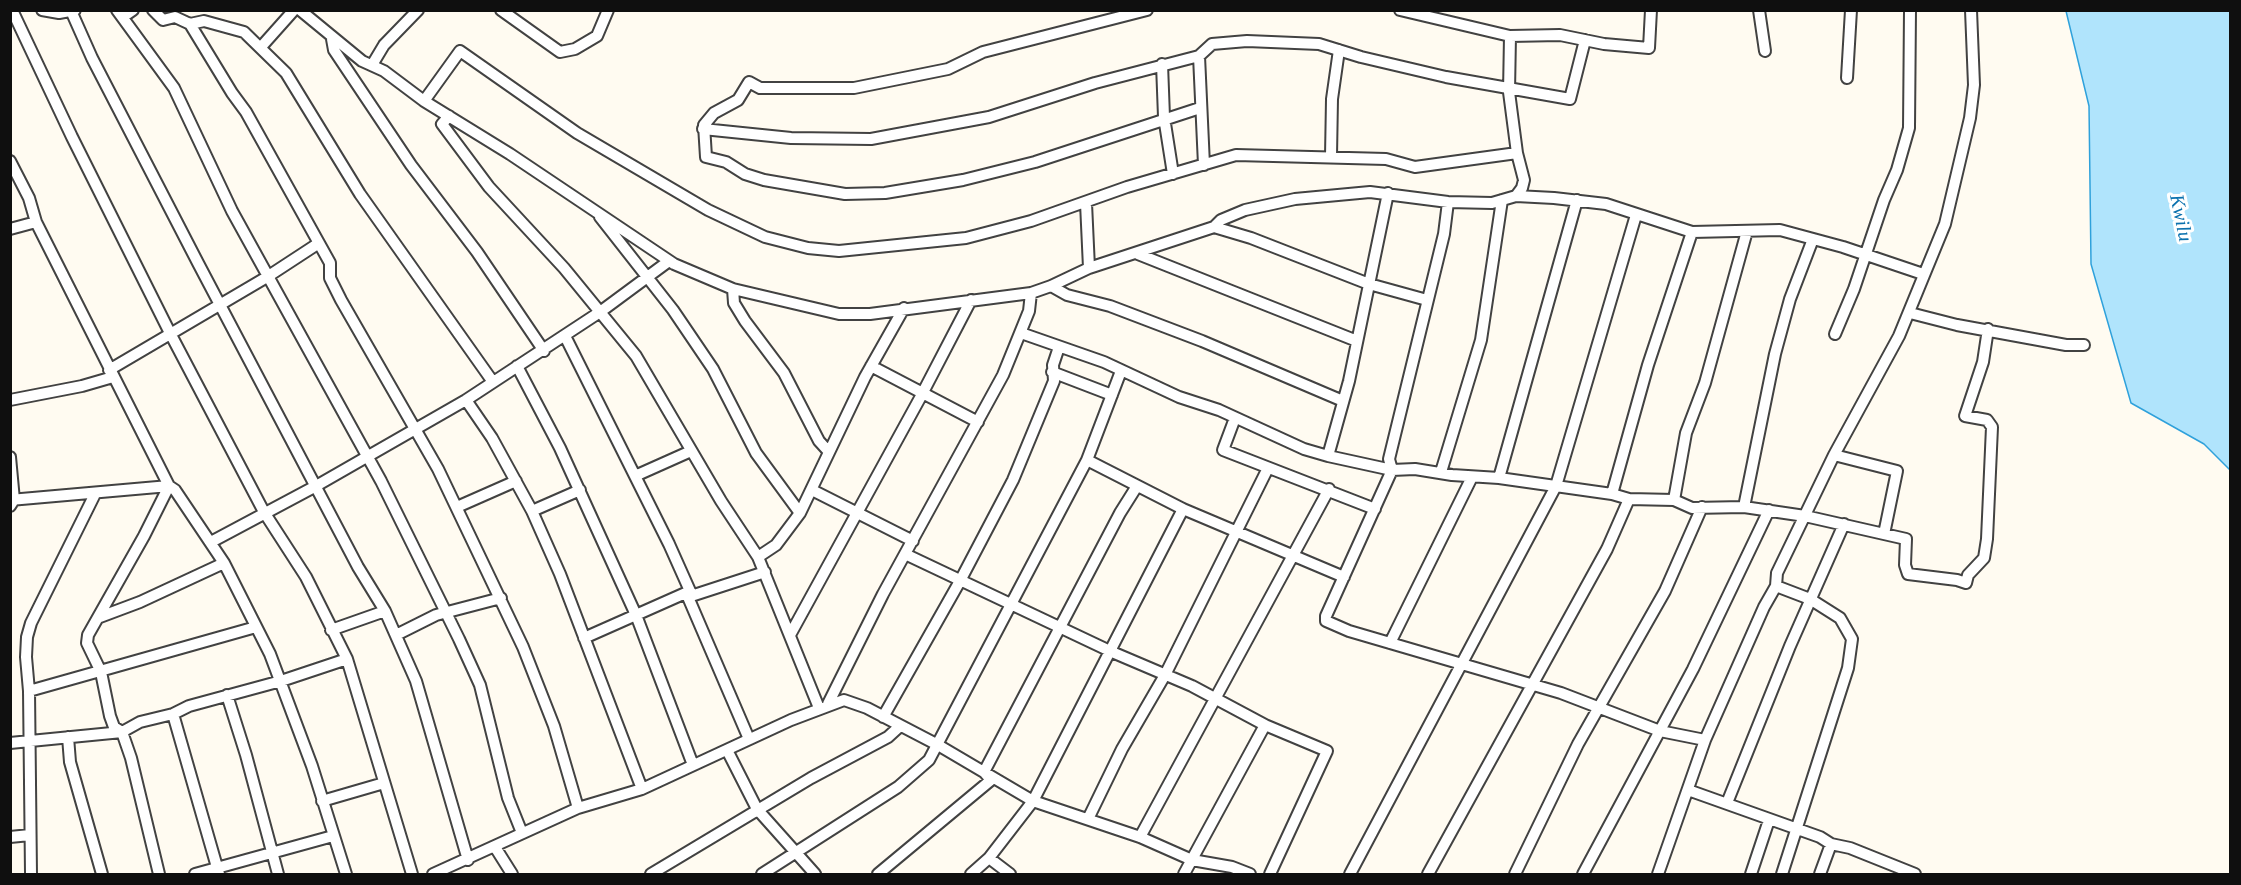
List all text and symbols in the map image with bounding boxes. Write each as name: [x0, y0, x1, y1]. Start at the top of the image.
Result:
water label: Kwilu: [2163, 192, 2197, 244]

